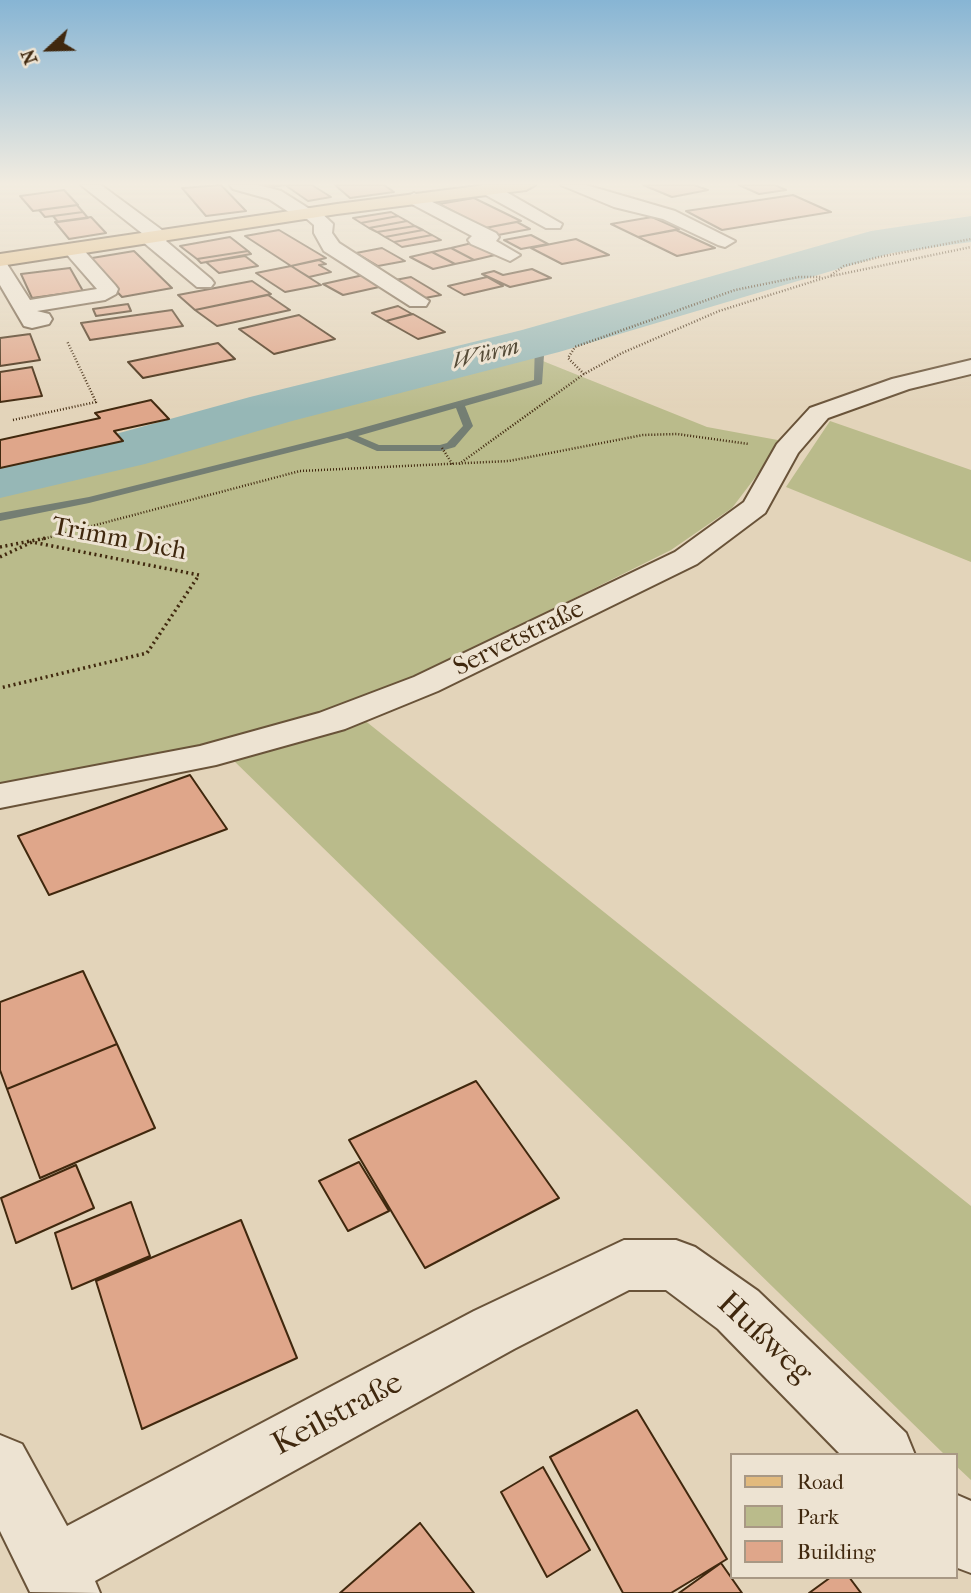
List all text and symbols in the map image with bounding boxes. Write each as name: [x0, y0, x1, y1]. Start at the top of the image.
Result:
north arrow: [14, 14, 84, 84]
text: N: [17, 46, 42, 68]
water label: Würm: [450, 333, 522, 377]
street label: Trimm Dich: [49, 512, 189, 568]
street label: Servetstraße: [449, 594, 589, 684]
street label: Hußweg: [708, 1285, 820, 1393]
street label: Keilstraße: [266, 1365, 410, 1465]
legend: [730, 1453, 957, 1579]
text: Road: [797, 1470, 844, 1494]
text: Park: [797, 1505, 839, 1529]
text: Building: [797, 1540, 875, 1564]

